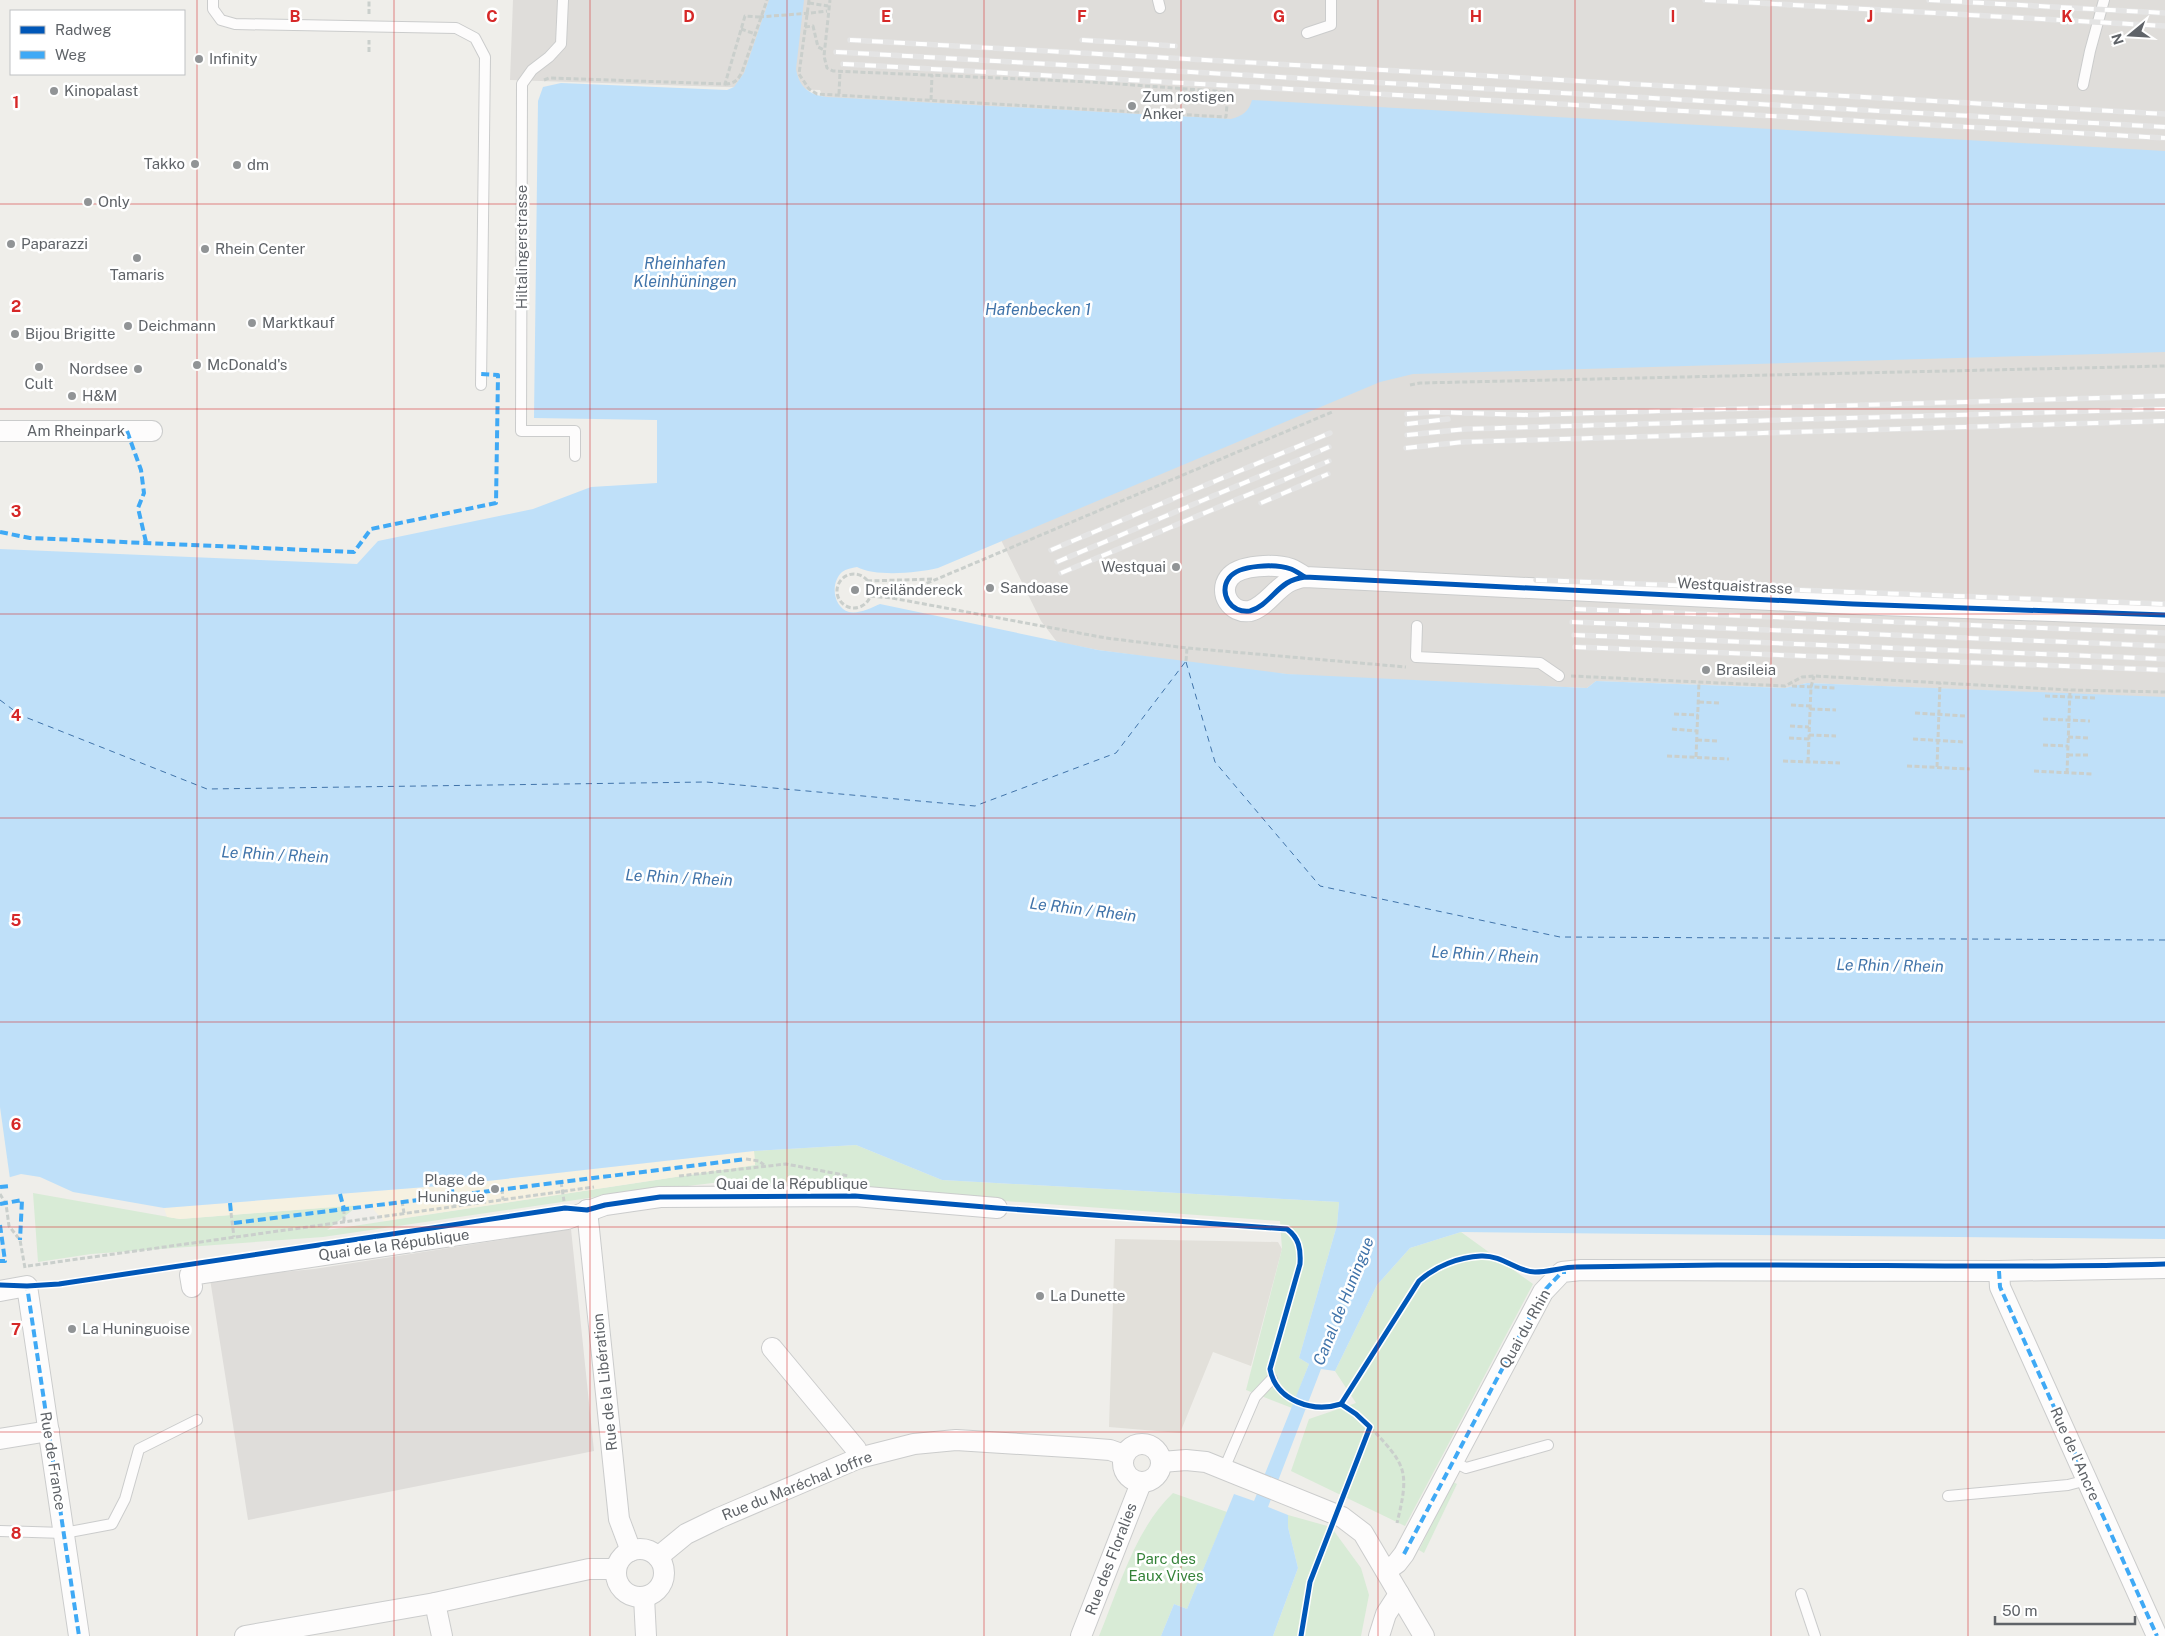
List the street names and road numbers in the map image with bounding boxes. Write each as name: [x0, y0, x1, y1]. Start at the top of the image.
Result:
street label: Hiltalingerstrasse: [513, 185, 530, 309]
street label: Am Rheinpark: [27, 422, 125, 439]
street label: Westquaistrasse: [1677, 574, 1793, 597]
street label: Quai de la République: [716, 1175, 868, 1192]
street label: Quai de la République: [317, 1225, 470, 1264]
street label: Quai du Rhin: [1496, 1286, 1553, 1371]
street label: Rue de la Libération: [589, 1312, 620, 1452]
street label: Rue de l'Ancre: [2047, 1404, 2104, 1503]
street label: Rue de France: [37, 1410, 70, 1511]
street label: Rue du Maréchal Joffre: [719, 1448, 874, 1523]
street label: Rue des Floralies: [1081, 1500, 1140, 1617]

